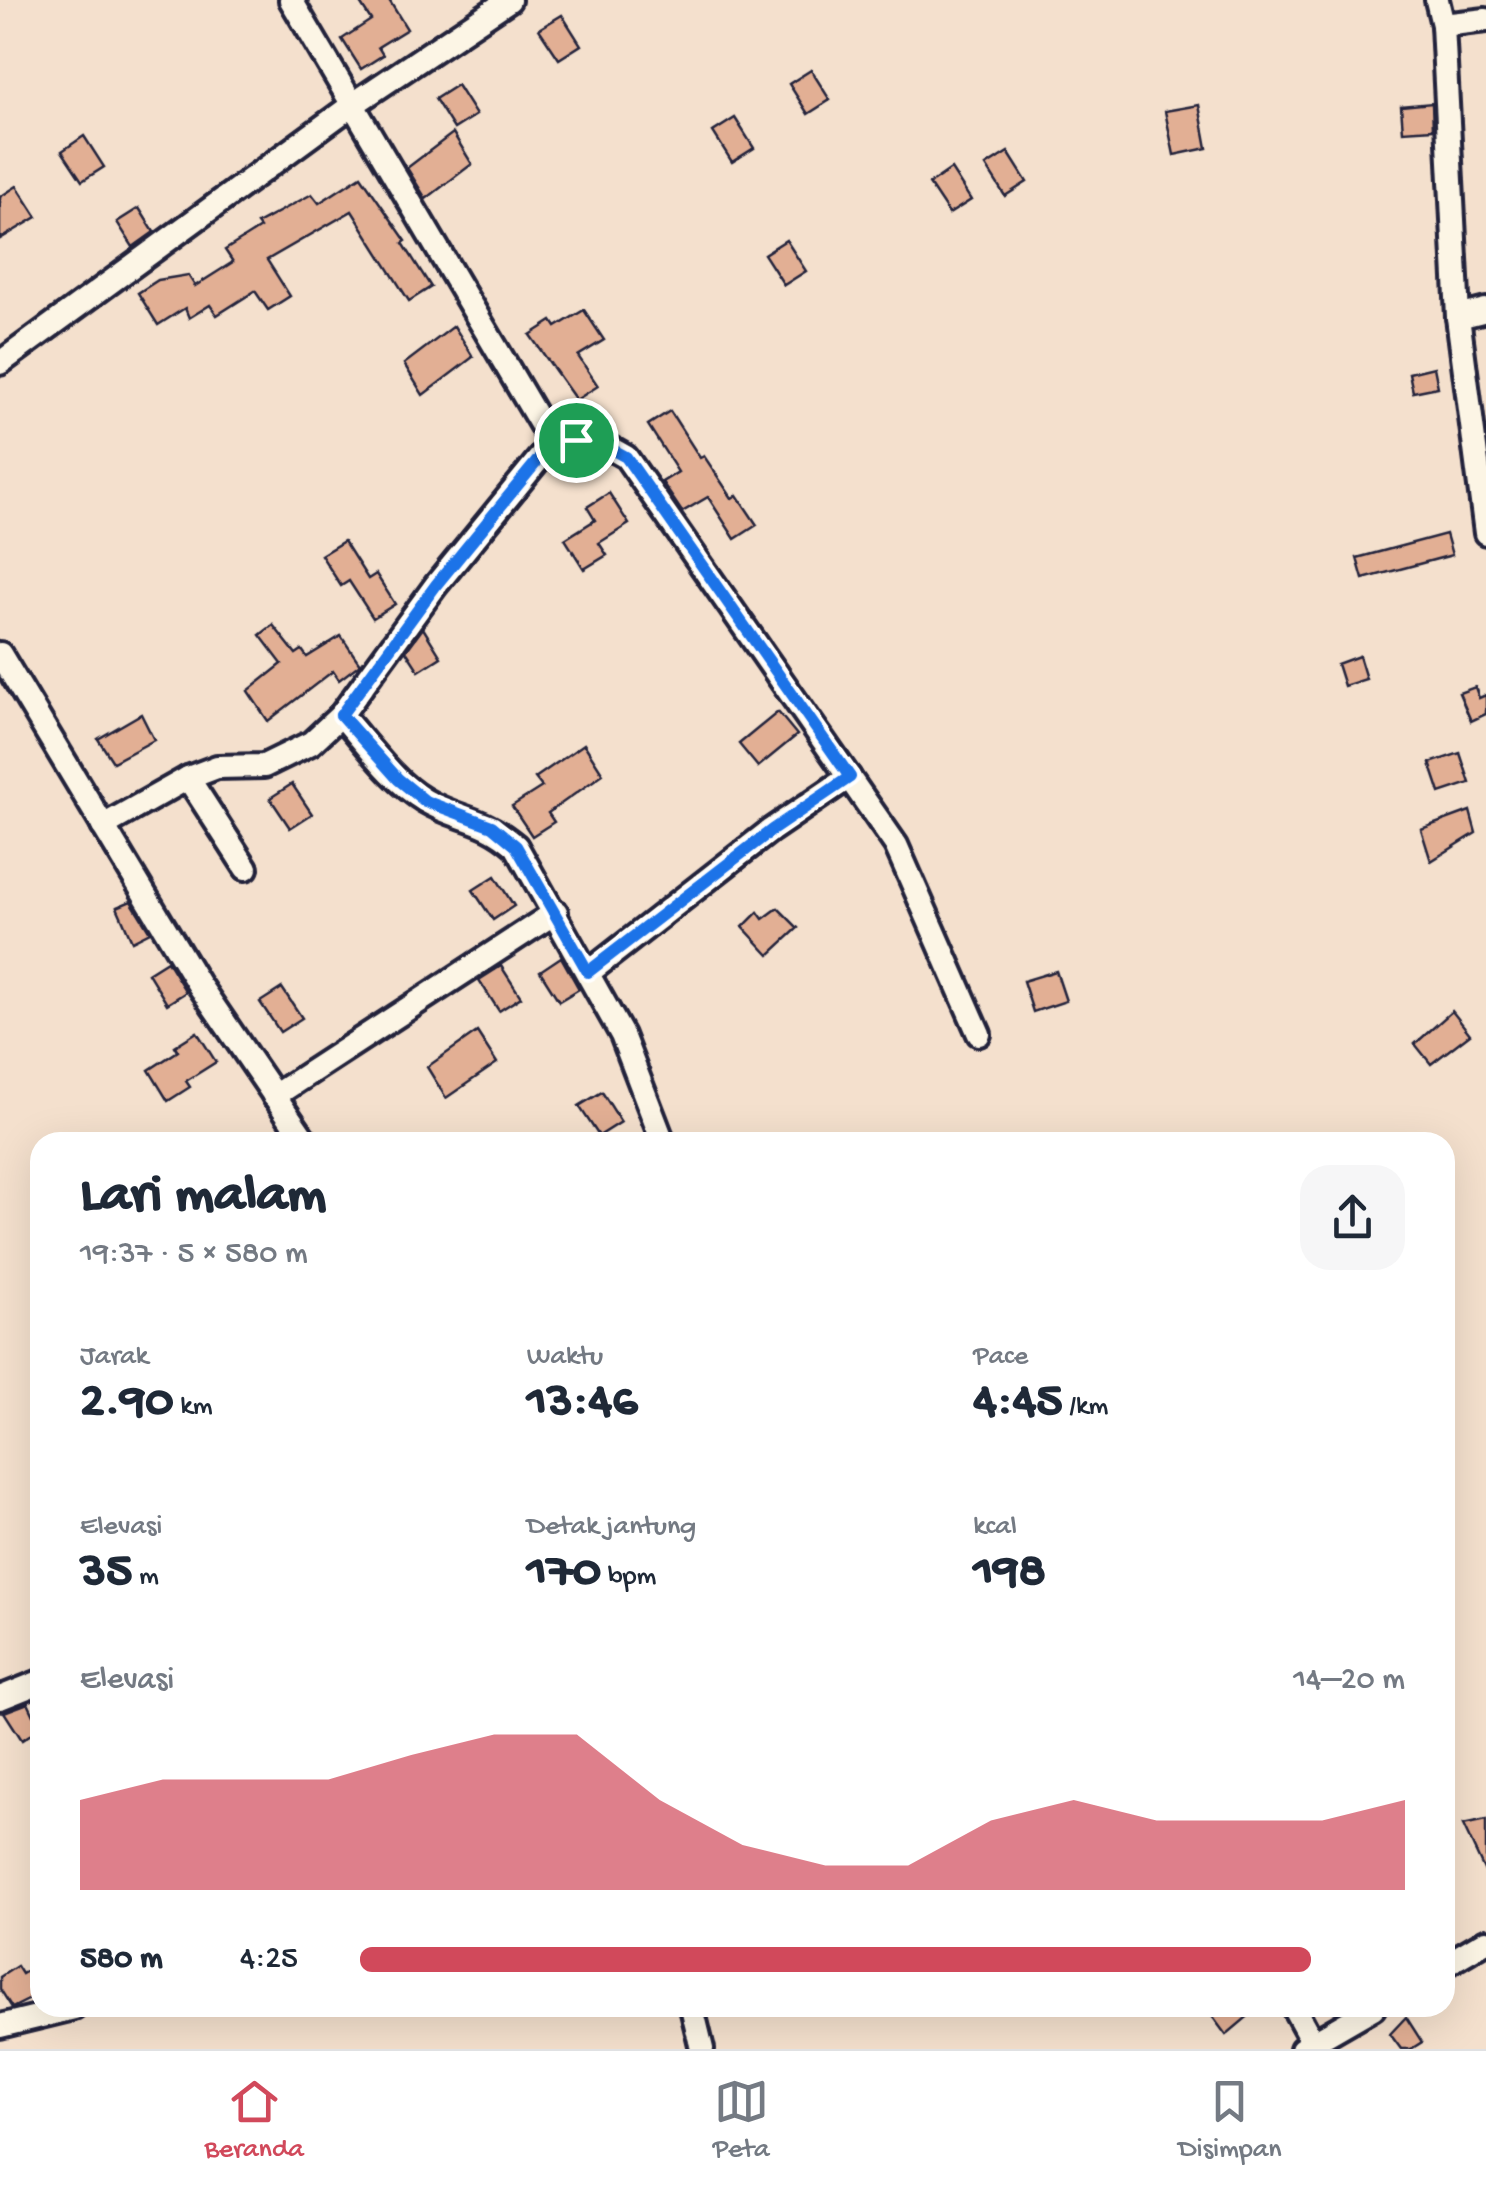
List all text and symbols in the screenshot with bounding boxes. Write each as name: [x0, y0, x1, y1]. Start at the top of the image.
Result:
pin: [534, 398, 619, 483]
icon: arrive: [549, 413, 604, 468]
button: share: [1300, 1165, 1405, 1270]
text: Lari malam: [80, 1166, 326, 1230]
text: 19:37 · 5 × 580 m: [80, 1236, 308, 1274]
text: Jarak: [80, 1341, 148, 1374]
text: Waktu: [527, 1341, 603, 1374]
text: Pace: [973, 1341, 1028, 1374]
text: 2.90: [80, 1374, 174, 1433]
text: 13:46: [527, 1374, 638, 1433]
text: 4:45: [973, 1374, 1063, 1433]
text: km: [174, 1391, 213, 1424]
text: /km: [1063, 1391, 1108, 1424]
text: Elevasi: [80, 1511, 162, 1544]
text: Detak jantung: [527, 1511, 696, 1544]
text: kcal: [973, 1511, 1017, 1544]
text: 35: [80, 1544, 132, 1603]
text: 170: [527, 1544, 601, 1603]
text: 198: [973, 1544, 1046, 1603]
text: m: [132, 1561, 159, 1594]
text: bpm: [601, 1561, 656, 1594]
text: Elevasi: [80, 1662, 174, 1700]
text: 14–20 m: [1293, 1662, 1405, 1700]
text: 580 m: [80, 1941, 163, 1979]
text: 4:25: [240, 1941, 298, 1979]
tab: Beranda: [204, 2074, 304, 2167]
tab: Peta: [713, 2074, 770, 2167]
tab: Disimpan: [1178, 2074, 1282, 2167]

